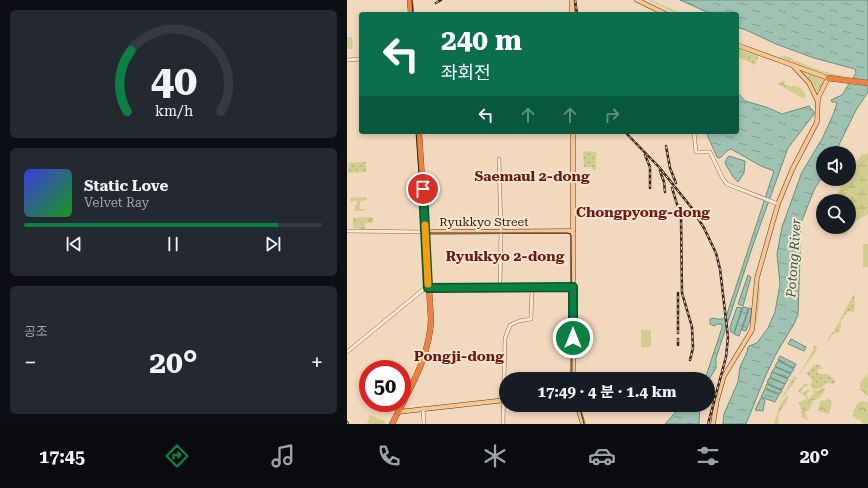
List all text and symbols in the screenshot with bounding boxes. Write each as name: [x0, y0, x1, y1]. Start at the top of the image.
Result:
text: 240 m: [441, 24, 522, 57]
icon: left: [375, 28, 427, 80]
text: 40: [150, 56, 197, 105]
text: 좌회전: [441, 62, 491, 83]
text: km/h: [154, 103, 193, 119]
icon: left: [475, 104, 497, 126]
icon: ahead: [517, 104, 539, 126]
icon: ahead: [559, 104, 581, 126]
icon: right: [601, 104, 623, 126]
map controls: [816, 146, 856, 234]
button: sound: [816, 146, 856, 186]
district label: Saemaul 2-dong: [474, 168, 590, 184]
pin: [406, 172, 440, 206]
text: Static Love: [84, 177, 168, 195]
icon: arrive: [412, 178, 434, 200]
button: search: [816, 194, 856, 234]
text: Velvet Ray: [84, 195, 149, 210]
district label: Chongpyong-dong: [576, 204, 710, 220]
street label: Ryukkyo Street: [439, 215, 529, 229]
water label: Potong River: [783, 218, 804, 299]
icon: previous: [63, 233, 85, 255]
icon: pause: [162, 233, 184, 255]
icon: next: [262, 233, 284, 255]
district label: Ryukkyo 2-dong: [446, 248, 565, 264]
position arrow: [552, 317, 594, 359]
text: 공조: [24, 324, 48, 339]
text: 20°: [149, 345, 198, 380]
district label: Pongji-dong: [414, 348, 504, 364]
text: −: [24, 350, 36, 375]
text: +: [311, 350, 323, 375]
speed limit sign: 50: [359, 360, 411, 412]
text: 17:49 · 4 분 · 1.4 km: [538, 383, 676, 401]
icon: directions: [163, 442, 191, 470]
icon: music: [269, 442, 297, 470]
icon: phone: [375, 442, 403, 470]
icon: climate: [481, 442, 509, 470]
icon: car: [588, 442, 616, 470]
icon: filters: [694, 442, 722, 470]
text: 17:45: [39, 446, 85, 467]
text: 20°: [800, 446, 829, 467]

